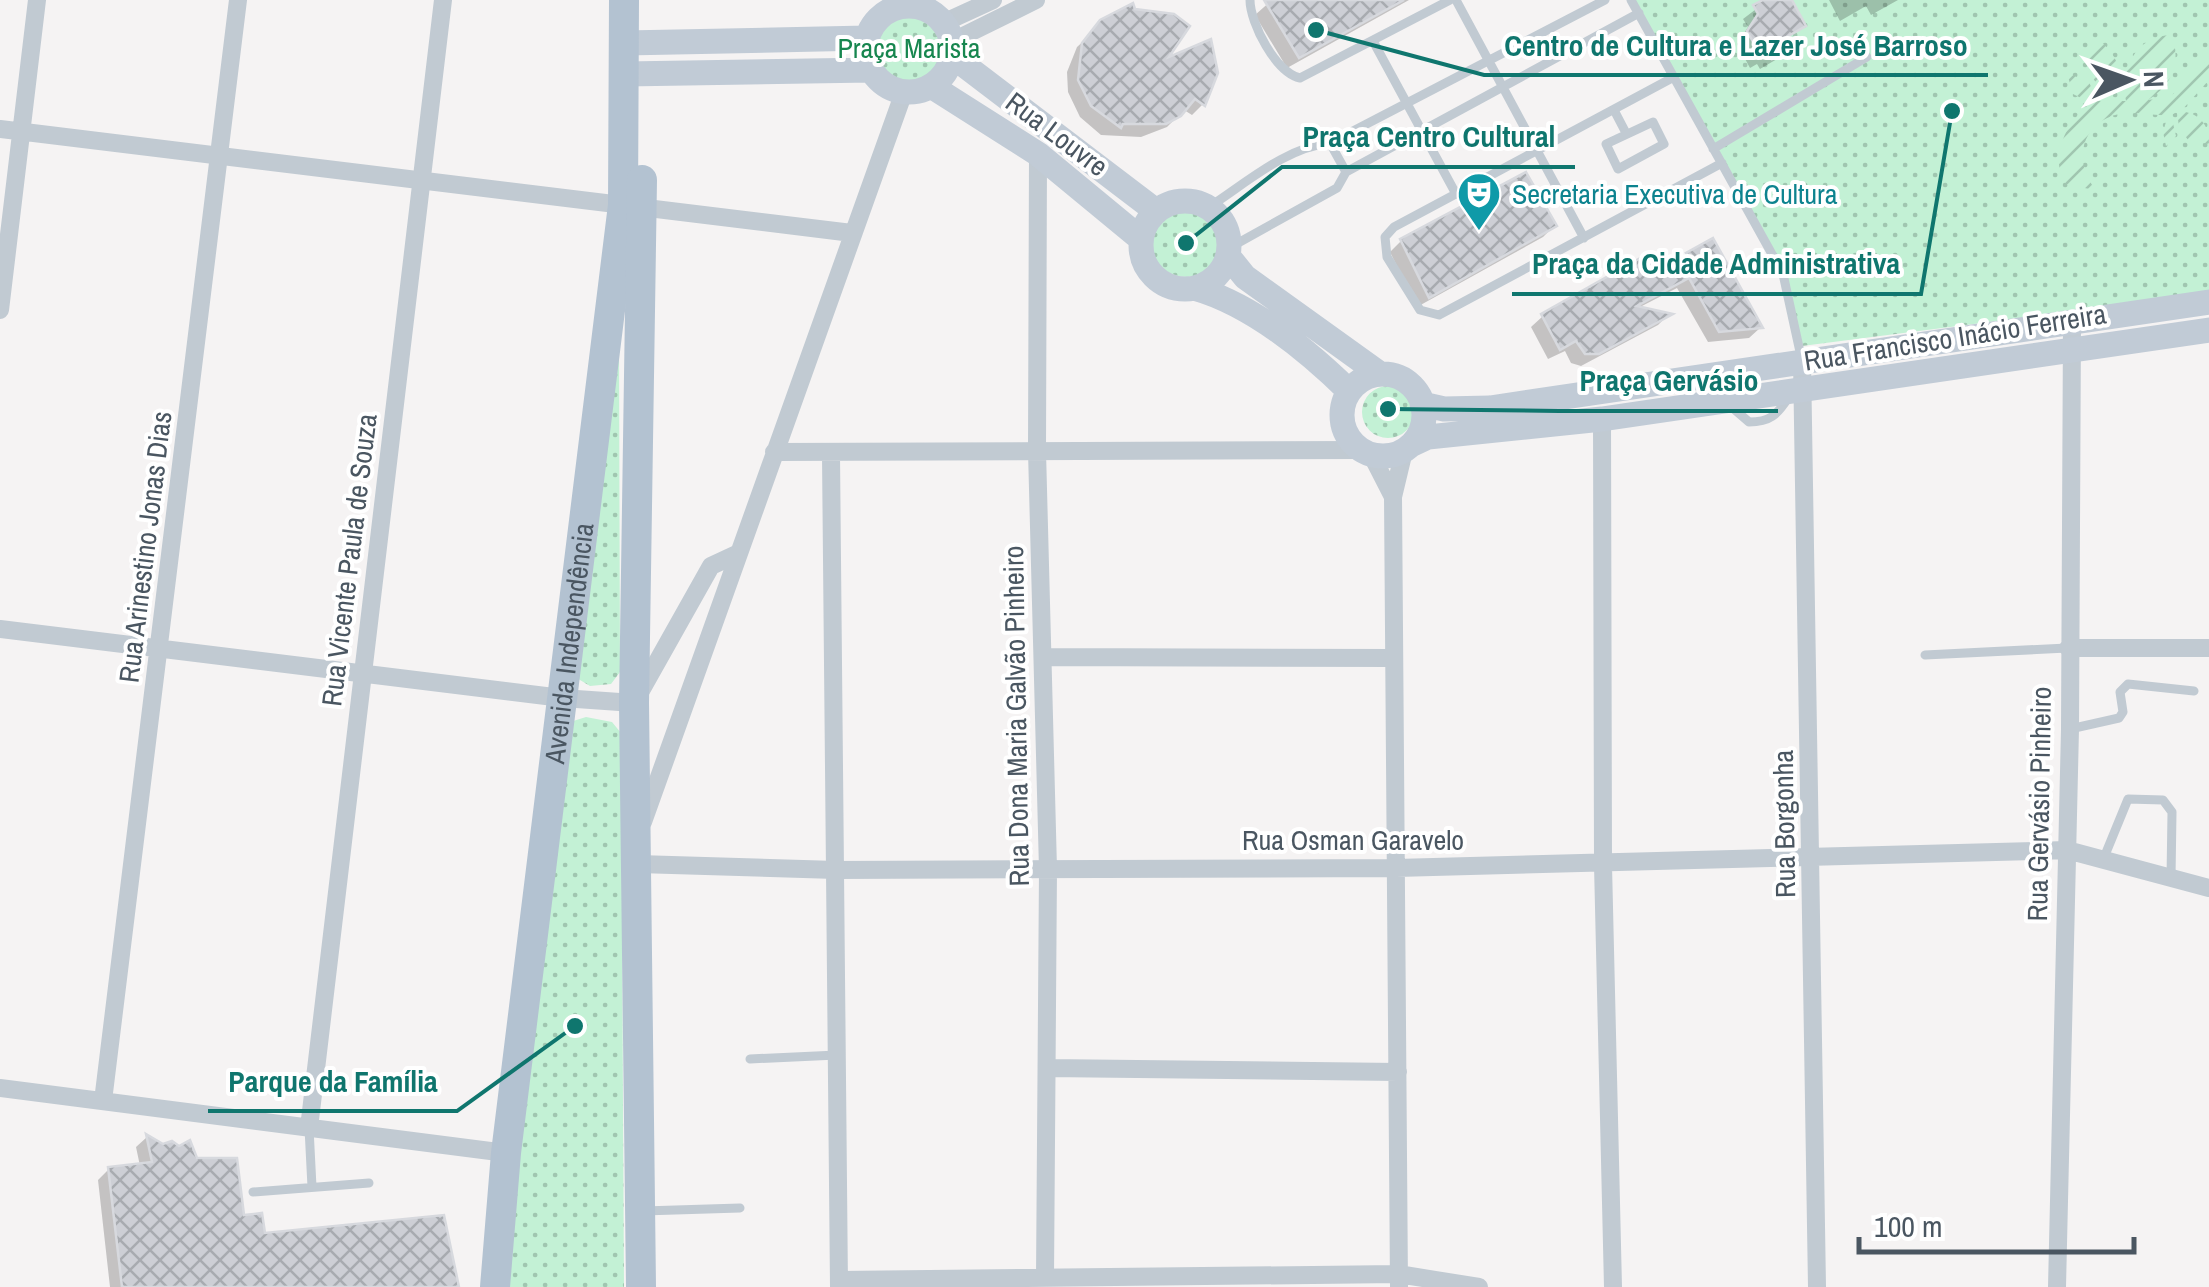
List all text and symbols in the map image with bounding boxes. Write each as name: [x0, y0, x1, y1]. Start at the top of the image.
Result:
callout: Centro de Cultura e Lazer José Barroso: [1484, 15, 1988, 75]
text: Centro de Cultura e Lazer José Barroso: [1504, 25, 1968, 65]
park label: Praça Marista: [838, 29, 981, 67]
north arrow: [2079, 30, 2179, 130]
text: N: [2135, 70, 2173, 88]
street label: Rua Louvre: [998, 83, 1116, 185]
callout: Praça Centro Cultural: [1282, 107, 1575, 167]
text: Praça Centro Cultural: [1303, 116, 1555, 156]
theatre icon: Secretaria Executiva de Cultura: [1456, 171, 1502, 232]
place label: Secretaria Executiva de Cultura: [1512, 175, 1838, 213]
callout: Praça da Cidade Administrativa: [1512, 234, 1921, 294]
text: Praça da Cidade Administrativa: [1532, 243, 1900, 283]
street label: Rua Francisco Inácio Ferreira: [1801, 294, 2109, 380]
callout: Praça Gervásio: [1559, 351, 1778, 411]
text: Praça Gervásio: [1579, 360, 1759, 400]
street label: Rua Arinestino Jonas Dias: [109, 409, 181, 685]
street label: Rua Vicente Paula de Souza: [312, 411, 386, 708]
street label: Avenida Independência: [535, 520, 603, 767]
street label: Rua Dona Maria Galvão Pinheiro: [994, 545, 1038, 887]
street label: Rua Gervásio Pinheiro: [2018, 686, 2060, 922]
street label: Rua Borgonha: [1764, 749, 1804, 898]
street label: Rua Osman Garavelo: [1242, 821, 1464, 859]
callout: Parque da Família: [208, 1051, 457, 1111]
text: Parque da Família: [228, 1061, 438, 1101]
scale bar: [1859, 1192, 2134, 1254]
text: 100 m: [1874, 1206, 1942, 1246]

